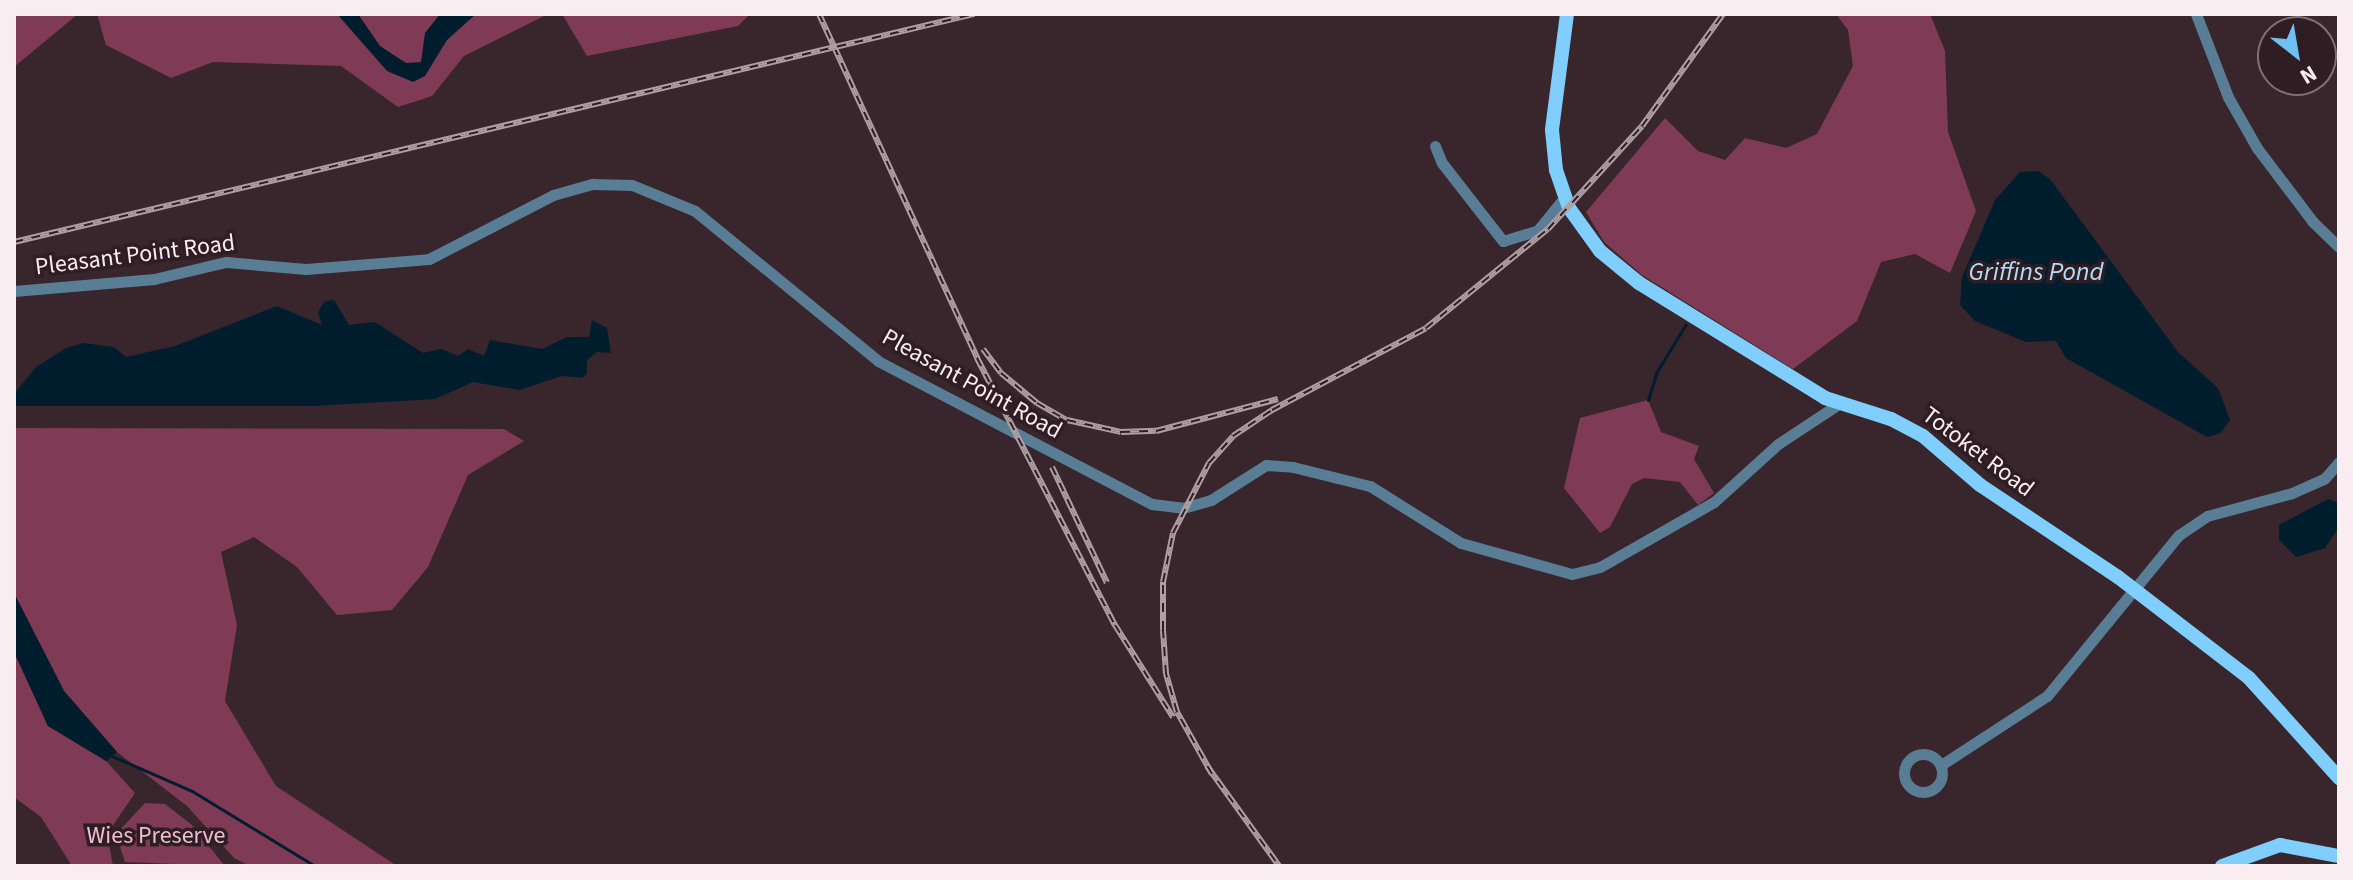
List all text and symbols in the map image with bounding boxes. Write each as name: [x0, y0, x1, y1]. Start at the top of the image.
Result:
north arrow: [2257, 16, 2337, 96]
text: N: [2294, 57, 2323, 92]
street label: Pleasant Point Road: [33, 228, 237, 282]
water label: Griffins Pond: [1969, 256, 2103, 288]
street label: Pleasant Point Road: [877, 323, 1067, 445]
street label: Totoket Road: [1917, 401, 2039, 503]
park label: Wies Preserve: [86, 822, 226, 850]

